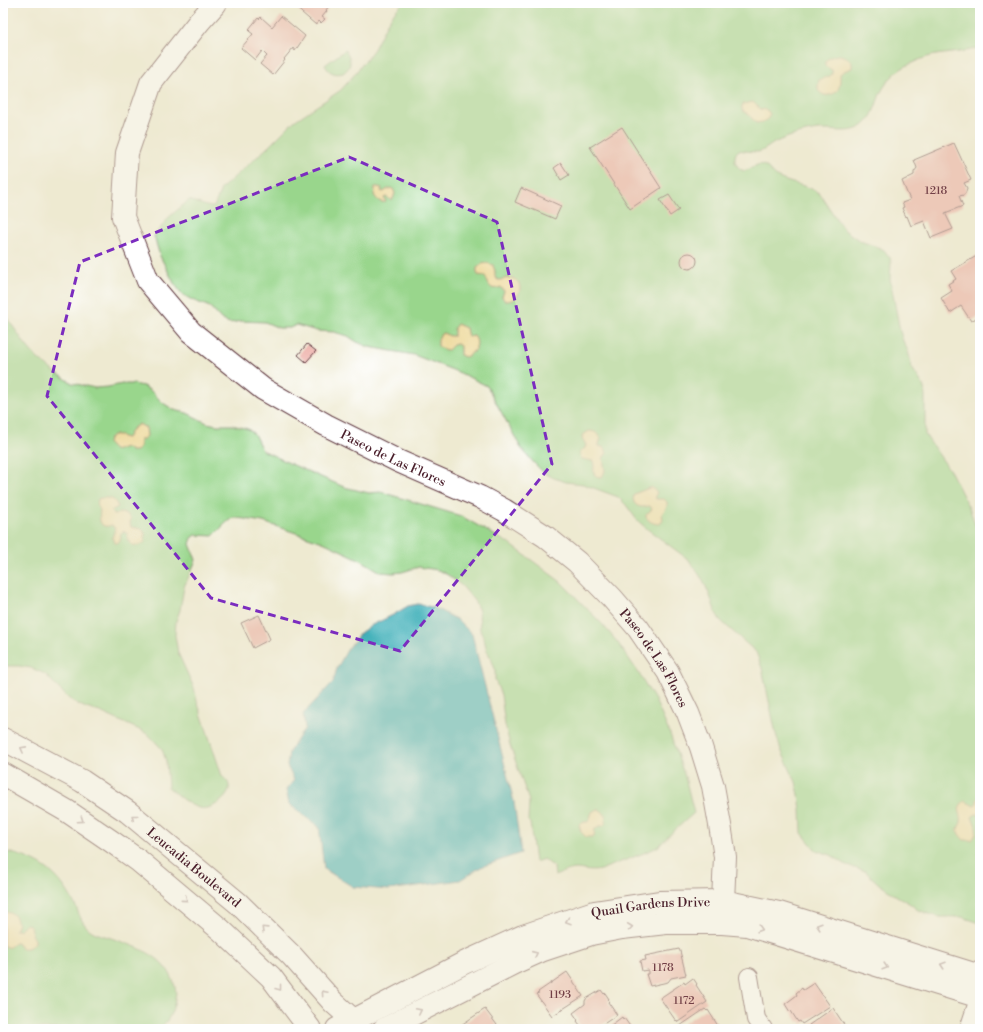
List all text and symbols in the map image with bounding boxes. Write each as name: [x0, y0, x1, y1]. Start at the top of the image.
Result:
house number: 1218: [925, 184, 948, 198]
street label: Paseo de Las Flores: [338, 427, 449, 490]
street label: Paseo de Las Flores: [616, 606, 691, 710]
one-way arrow: [20, 747, 27, 754]
one-way arrow: [77, 815, 84, 822]
one-way arrow: [131, 815, 138, 822]
street label: Leucadia Boulevard: [144, 824, 244, 911]
street label: Quail Gardens Drive: [590, 894, 711, 921]
one-way arrow: [180, 895, 187, 902]
one-way arrow: [565, 916, 572, 925]
one-way arrow: [815, 922, 822, 930]
one-way arrow: [627, 923, 633, 932]
one-way arrow: [757, 924, 764, 933]
one-way arrow: [261, 926, 269, 934]
one-way arrow: [531, 950, 538, 958]
house number: 1178: [652, 961, 674, 975]
one-way arrow: [939, 961, 946, 969]
one-way arrow: [881, 962, 888, 971]
one-way arrow: [274, 984, 281, 991]
house number: 1193: [549, 988, 571, 1002]
one-way arrow: [322, 990, 329, 998]
house number: 1172: [674, 994, 694, 1008]
one-way arrow: [414, 1009, 422, 1016]

